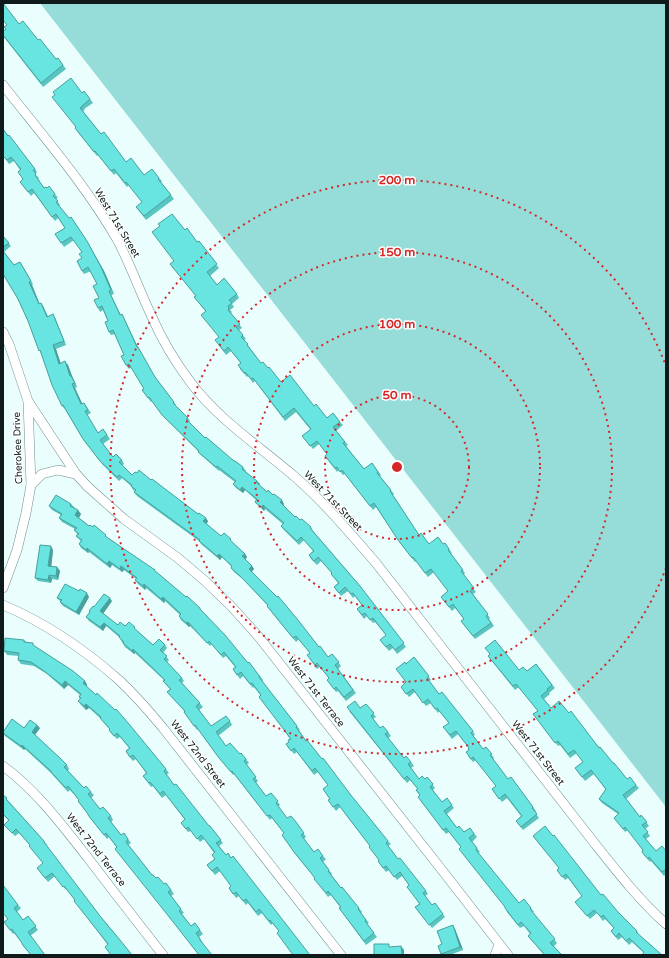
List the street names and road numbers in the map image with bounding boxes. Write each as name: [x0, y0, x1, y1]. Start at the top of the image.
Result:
street label: West 71st Street: [92, 186, 143, 260]
street label: Cherokee Drive: [11, 411, 25, 484]
street label: West 71st Street: [301, 468, 365, 534]
street label: West 71st Terrace: [285, 655, 347, 730]
street label: West 72nd Street: [168, 718, 228, 790]
street label: West 71st Street: [509, 718, 567, 788]
street label: West 72nd Terrace: [64, 811, 128, 889]

